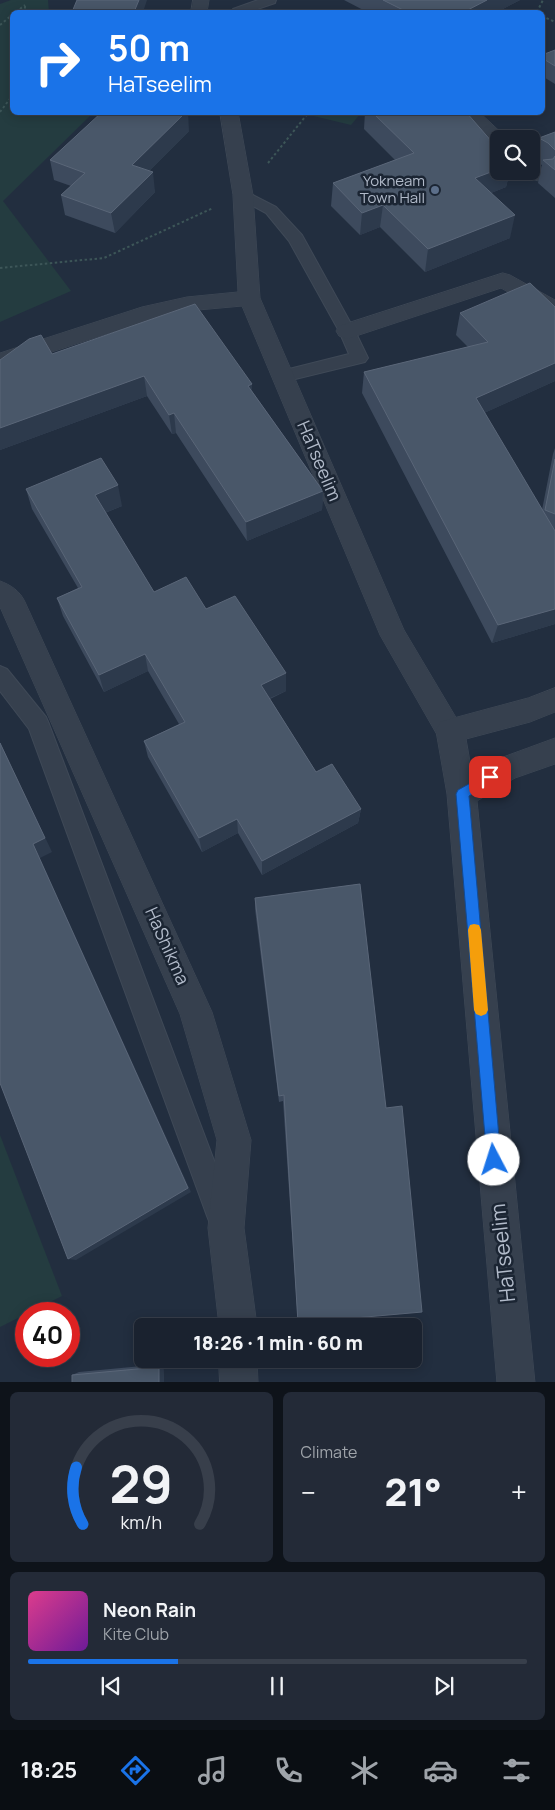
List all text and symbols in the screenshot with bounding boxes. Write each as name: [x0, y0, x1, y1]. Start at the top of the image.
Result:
text: 50 m: [108, 24, 190, 72]
icon: right: [25, 30, 90, 95]
text: HaTseelim: [108, 69, 212, 99]
map controls: [490, 130, 540, 180]
button: search: [490, 130, 540, 180]
place label: Yokneam Town Hall: [360, 170, 425, 208]
marker: Yokneam Town Hall: [429, 184, 441, 196]
street label: HaTseelim: [292, 417, 348, 504]
pin: [469, 756, 511, 798]
icon: arrive: [476, 763, 504, 791]
street label: HaShikma: [140, 903, 196, 988]
position arrow: [467, 1133, 519, 1185]
street label: HaTseelim: [483, 1202, 521, 1304]
speed limit sign: 40: [15, 1302, 80, 1367]
text: 18:26 · 1 min · 60 m: [193, 1330, 363, 1356]
text: Climate: [301, 1441, 357, 1463]
text: 29: [110, 1448, 173, 1519]
text: 21°: [385, 1465, 442, 1517]
text: −: [301, 1473, 316, 1511]
text: +: [511, 1473, 527, 1511]
text: km/h: [120, 1510, 162, 1534]
text: Neon Rain: [103, 1597, 196, 1623]
text: Kite Club: [103, 1623, 169, 1645]
icon: previous: [97, 1672, 125, 1700]
icon: pause: [263, 1672, 291, 1700]
icon: next: [430, 1672, 458, 1700]
icon: directions: [118, 1753, 153, 1788]
icon: music: [195, 1753, 230, 1788]
icon: phone: [271, 1753, 306, 1788]
icon: climate: [347, 1753, 382, 1788]
icon: car: [423, 1753, 458, 1788]
icon: filters: [499, 1753, 534, 1788]
text: 18:25: [21, 1755, 77, 1785]

